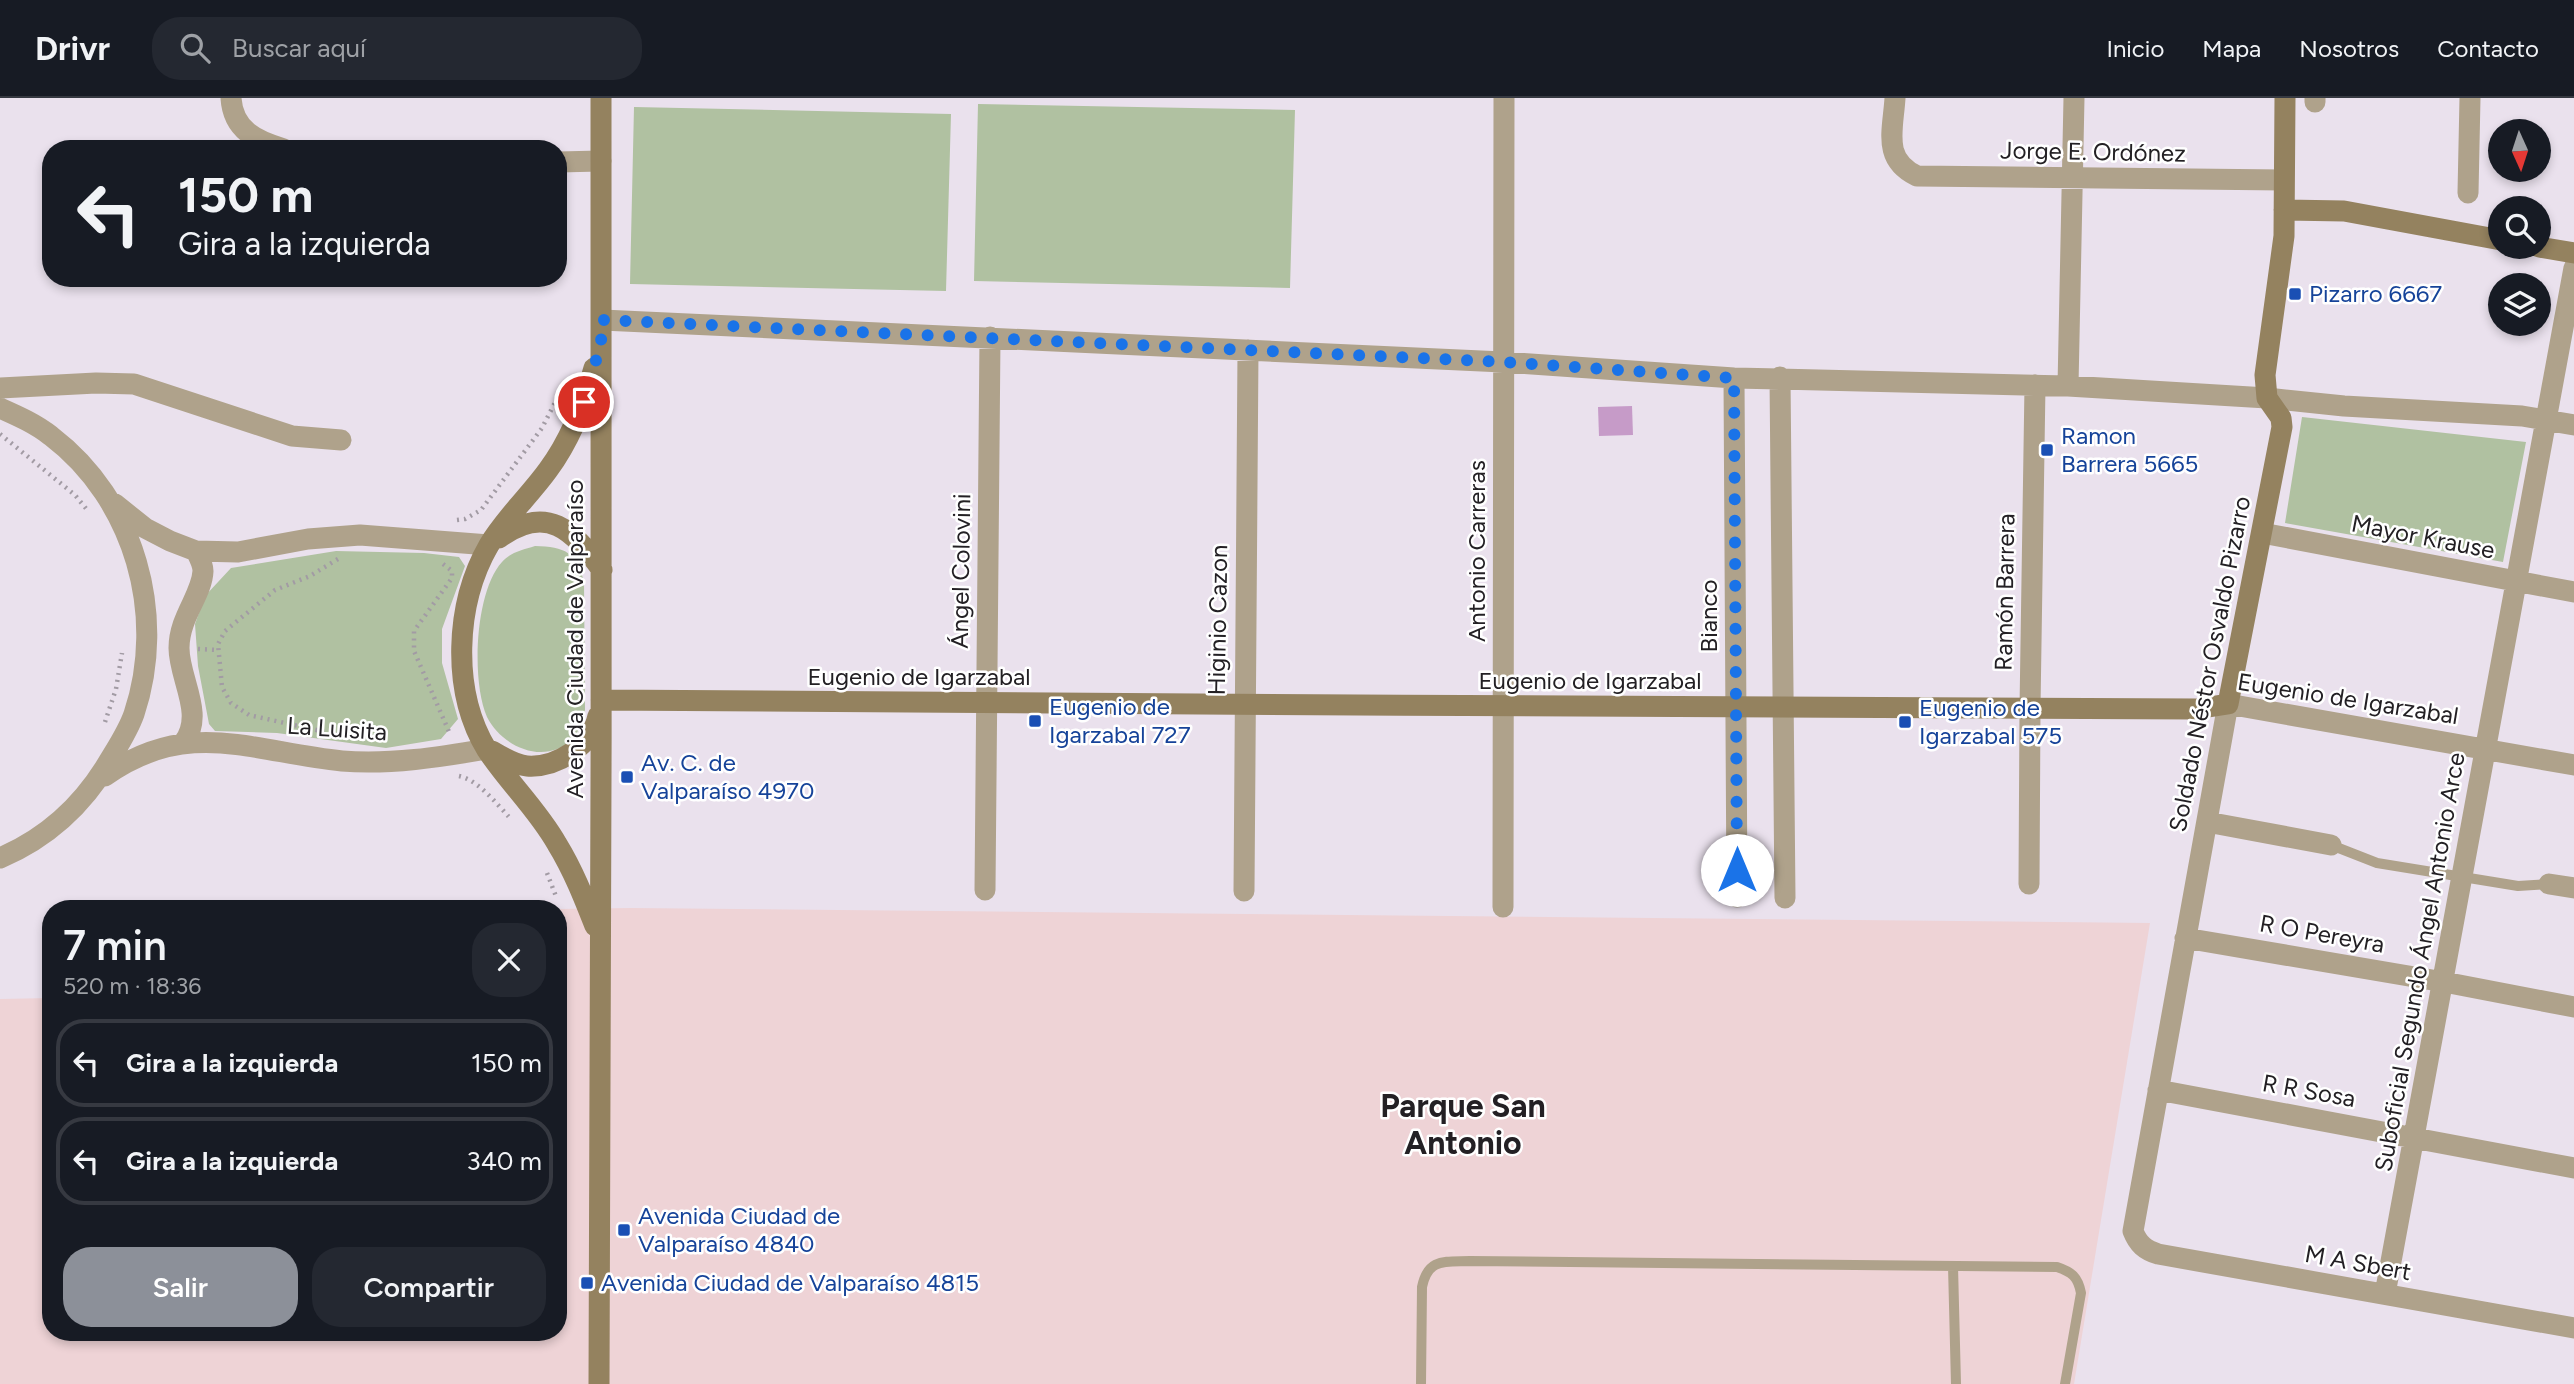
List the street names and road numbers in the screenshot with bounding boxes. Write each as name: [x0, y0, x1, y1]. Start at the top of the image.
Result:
street label: Jorge E. Ordónez: [2000, 135, 2186, 168]
street label: Antonio Carreras: [1462, 460, 1491, 642]
street label: Avenida Ciudad de Valparaíso: [560, 480, 589, 798]
street label: Ángel Colovini: [945, 493, 976, 649]
street label: Soldado Néstor Osvaldo Pizarro: [2163, 494, 2256, 834]
street label: Mayor Krause: [2349, 508, 2497, 565]
street label: Ramón Barrera: [1989, 513, 2020, 671]
street label: Higinio Cazon: [1202, 544, 1233, 696]
street label: Bianco: [1694, 580, 1723, 652]
street label: Eugenio de Igarzabal: [807, 662, 1031, 691]
street label: Eugenio de Igarzabal: [1478, 666, 1702, 695]
street label: Eugenio de Igarzabal: [2236, 667, 2461, 730]
street label: La Luisita: [286, 711, 388, 746]
street label: Suboficial Segundo Ángel Antonio Arce: [2368, 750, 2471, 1174]
street label: R O Pereyra: [2257, 908, 2387, 959]
street label: R R Sosa: [2260, 1068, 2358, 1113]
street label: M A Sbert: [2303, 1239, 2414, 1286]

